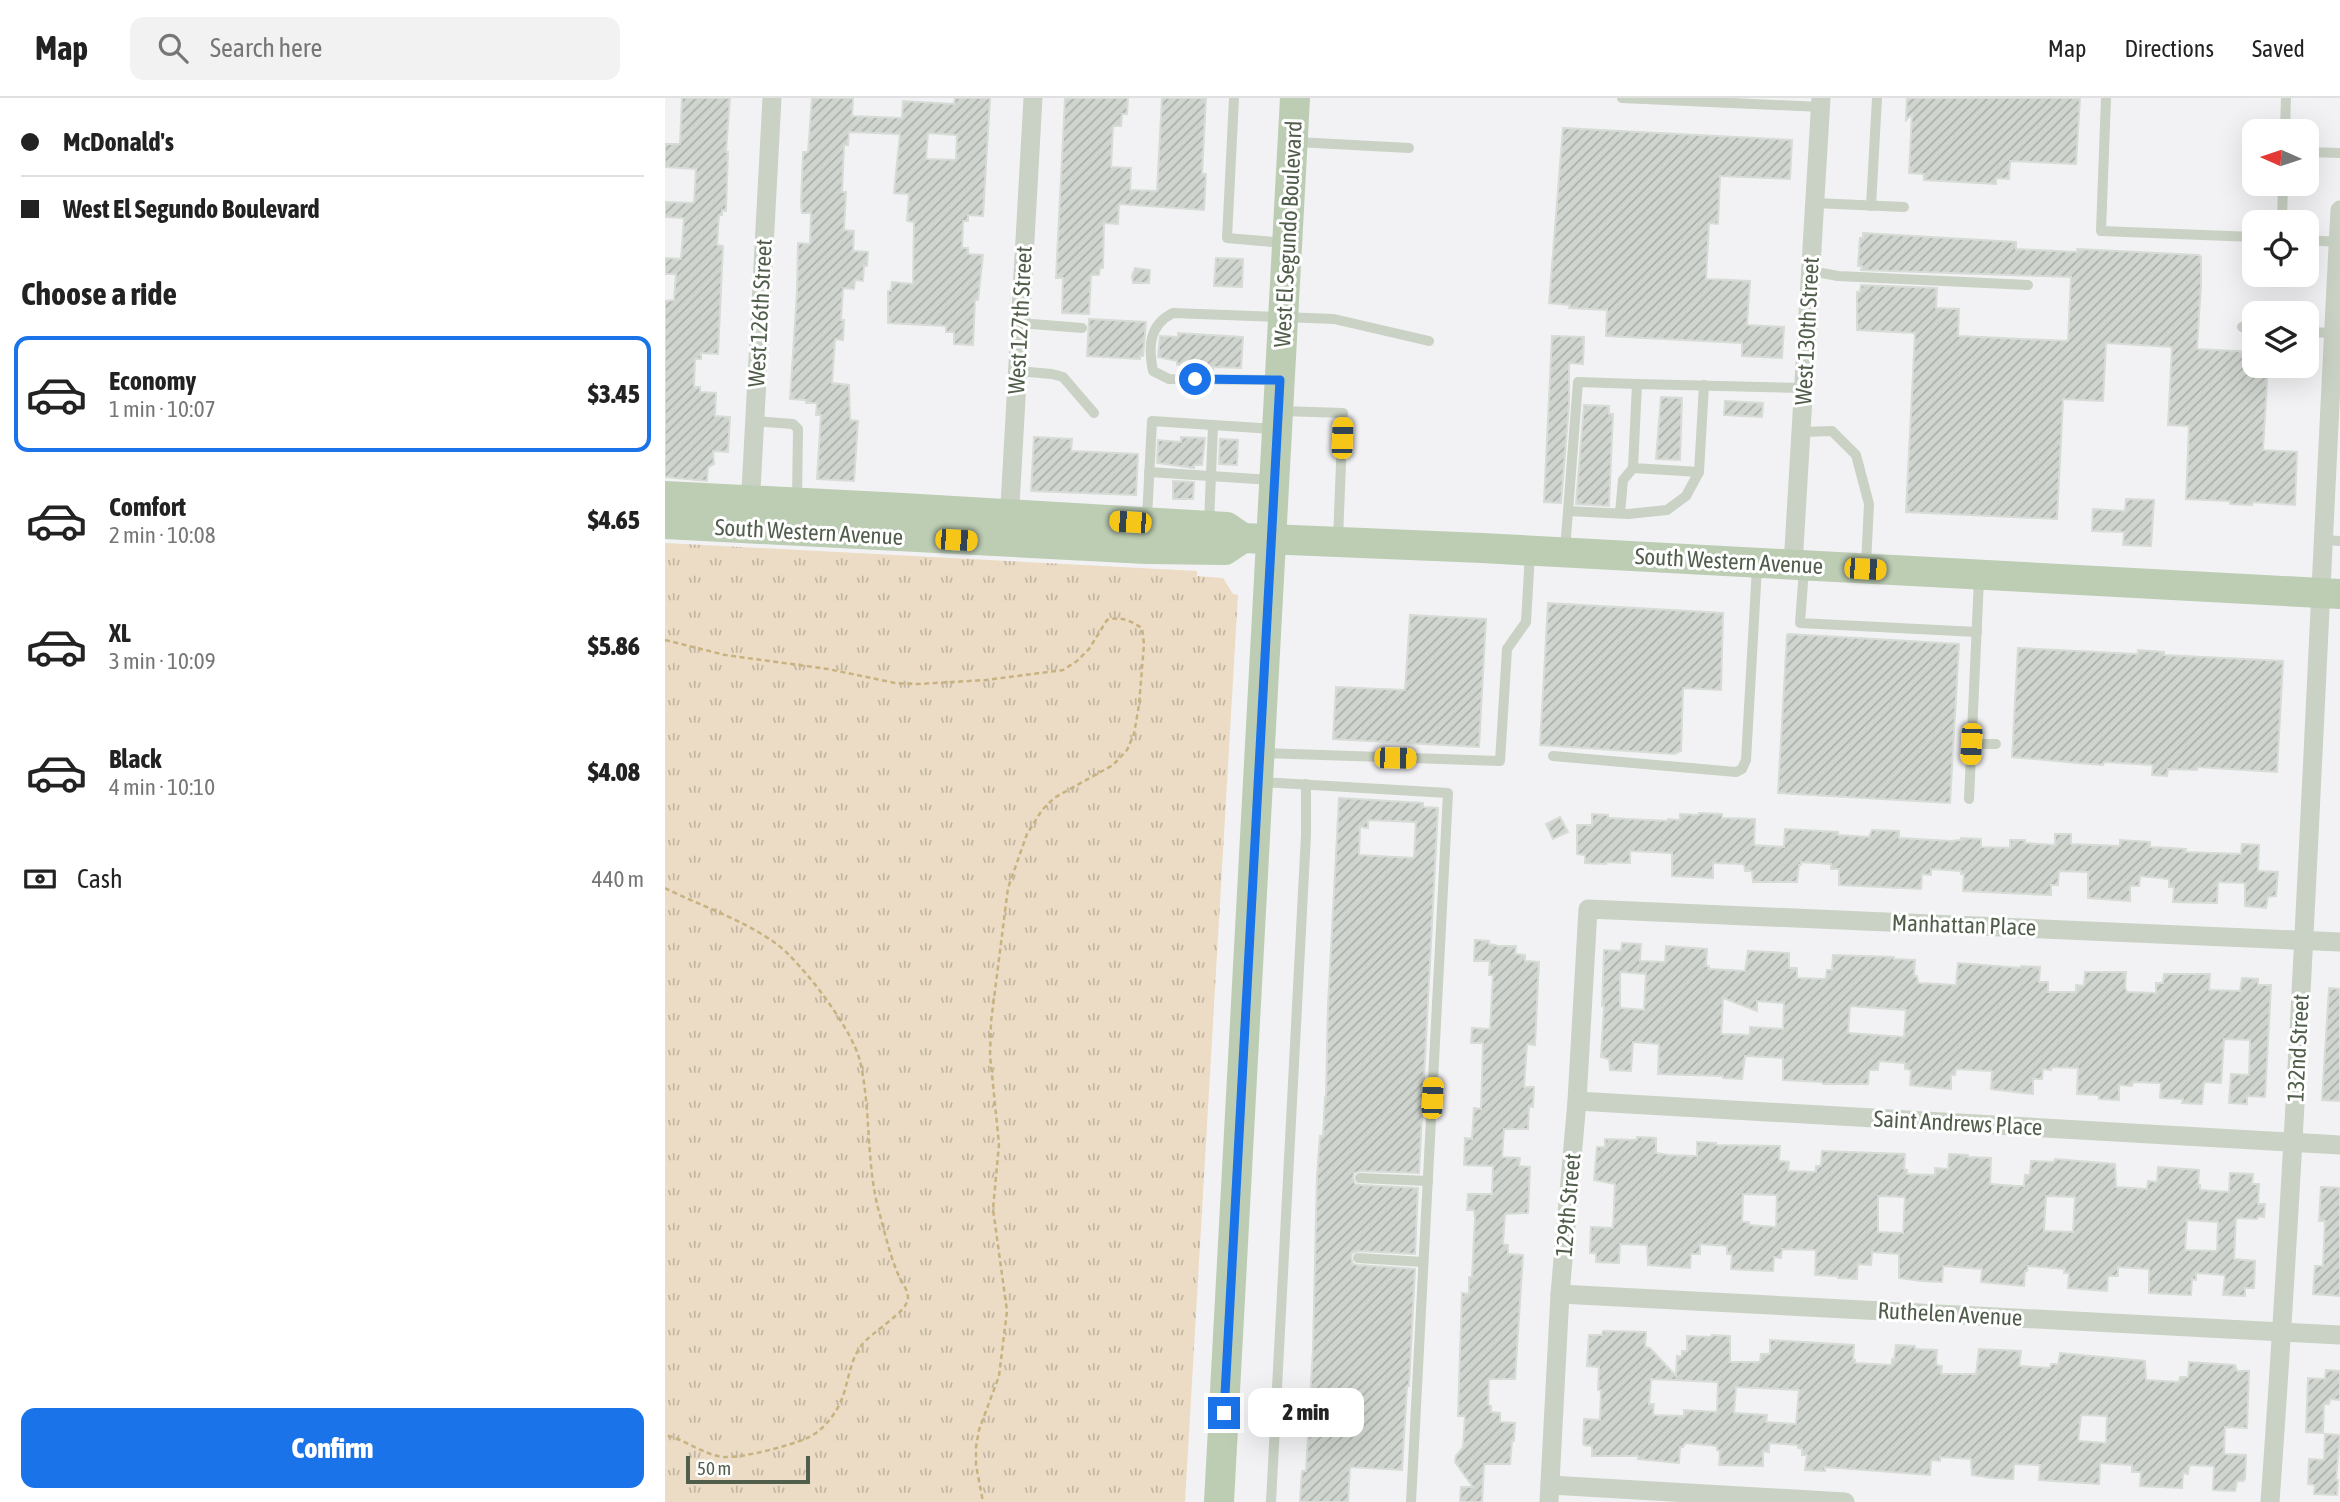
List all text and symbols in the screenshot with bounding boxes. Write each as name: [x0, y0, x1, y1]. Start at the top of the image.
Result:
search box: [130, 17, 620, 80]
text: Map: [35, 29, 88, 67]
icon: search: [154, 29, 192, 67]
text: Search here: [210, 33, 322, 63]
text: Map: [2048, 35, 2086, 62]
text: Directions: [2124, 35, 2214, 62]
text: Saved: [2252, 35, 2305, 62]
north arrow: [2242, 119, 2319, 196]
map controls: [2242, 119, 2319, 378]
street label: West El Segundo Boulevard: [1269, 120, 1307, 348]
text: McDonald's: [63, 127, 174, 157]
text: West El Segundo Boulevard: [63, 194, 320, 224]
button: locate: [2242, 210, 2319, 287]
street label: West 126th Street: [743, 238, 777, 388]
street label: West 127th Street: [1003, 245, 1037, 395]
street label: West 130th Street: [1790, 256, 1824, 406]
text: Choose a ride: [21, 275, 177, 312]
button: layers: [2242, 301, 2319, 378]
icon: car: [25, 363, 88, 426]
route start: [1179, 363, 1211, 395]
text: Economy: [109, 366, 196, 396]
text: $3.45: [588, 379, 640, 409]
text: 1 min · 10:07: [109, 396, 215, 422]
car: [1331, 417, 1354, 459]
icon: car: [25, 489, 88, 552]
text: Comfort: [109, 492, 186, 522]
text: $4.65: [588, 505, 640, 535]
car: [1109, 510, 1152, 534]
street label: South Western Avenue: [714, 514, 904, 550]
text: 2 min · 10:08: [109, 522, 215, 548]
car: [935, 528, 978, 552]
street label: South Western Avenue: [1634, 543, 1824, 579]
car: [1844, 557, 1887, 581]
icon: car: [25, 615, 88, 678]
text: XL: [109, 618, 131, 648]
text: $5.86: [588, 631, 640, 661]
text: 3 min · 10:09: [109, 648, 215, 674]
car: [1960, 722, 1983, 766]
icon: car: [25, 741, 88, 804]
text: Black: [109, 744, 161, 774]
car: [1374, 747, 1417, 769]
text: $4.08: [588, 757, 640, 787]
text: 4 min · 10:10: [109, 774, 215, 800]
icon: cash: [21, 860, 59, 898]
text: Cash: [77, 864, 123, 894]
text: 440 m: [592, 866, 644, 892]
street label: Manhattan Place: [1891, 909, 2037, 941]
street label: 132nd Street: [2282, 993, 2314, 1103]
car: [1421, 1076, 1444, 1120]
street label: Saint Andrews Place: [1873, 1106, 2043, 1140]
street label: 129th Street: [1551, 1152, 1585, 1258]
street label: Ruthelen Avenue: [1877, 1297, 2023, 1331]
callout: 2 min: [1249, 1388, 1364, 1438]
route end: [1208, 1397, 1240, 1429]
text: 2 min: [1283, 1399, 1329, 1425]
button: Confirm: [21, 1408, 644, 1488]
scale bar: [686, 1453, 810, 1485]
text: 50 m: [697, 1457, 731, 1479]

